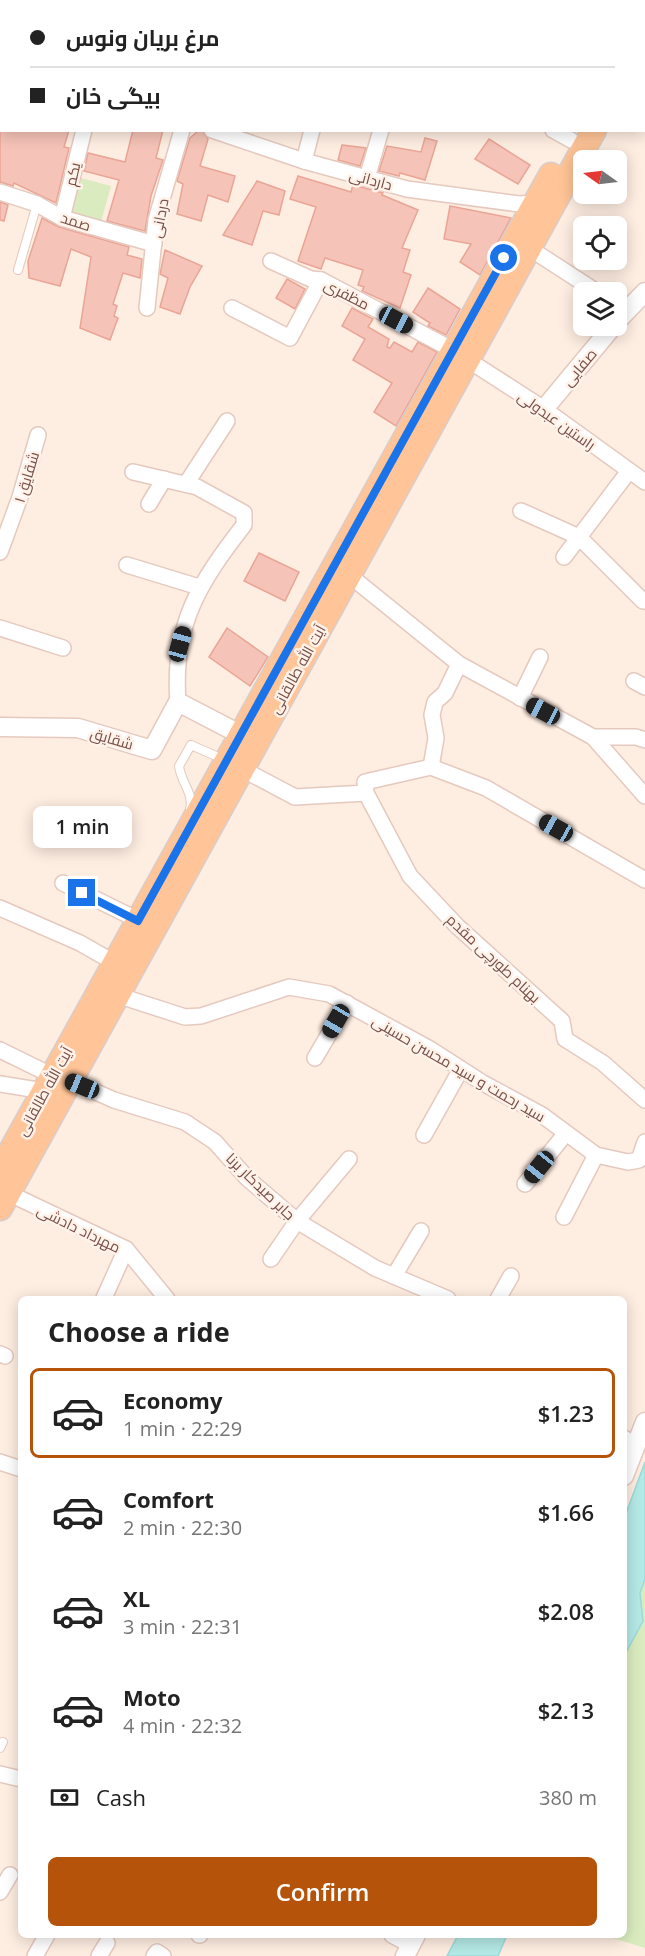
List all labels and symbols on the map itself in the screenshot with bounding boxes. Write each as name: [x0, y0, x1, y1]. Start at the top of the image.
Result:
north arrow: [573, 150, 627, 204]
street label: یکم: [60, 160, 85, 188]
street label: داردانی: [347, 164, 395, 195]
street label: دردانی: [145, 197, 174, 240]
street label: صمد: [58, 207, 94, 235]
route start: [490, 244, 517, 271]
street label: مظفری: [320, 274, 373, 315]
car: [376, 304, 416, 336]
street label: صفایی: [557, 344, 601, 391]
street label: راستین عبدولی: [514, 386, 600, 455]
street label: شقایق ۱: [9, 449, 44, 505]
street label: آیت الله طالقانی: [264, 621, 331, 718]
car: [167, 624, 193, 664]
car: [523, 695, 563, 727]
street label: شقایق: [88, 722, 136, 755]
callout: 1 min: [32, 806, 132, 848]
car: [536, 811, 576, 845]
route end: [68, 879, 95, 906]
street label: بهنام طورچی مقدم: [442, 909, 545, 1008]
car: [319, 1001, 353, 1041]
street label: سید رحمت و سید محسن حسینی: [368, 1010, 549, 1127]
street label: آیت الله طالقانی: [11, 1043, 78, 1140]
car: [62, 1071, 102, 1101]
car: [521, 1147, 557, 1187]
street label: جابر صیدکار برنا: [222, 1148, 300, 1224]
street label: مهرداد دادشی: [33, 1199, 124, 1258]

